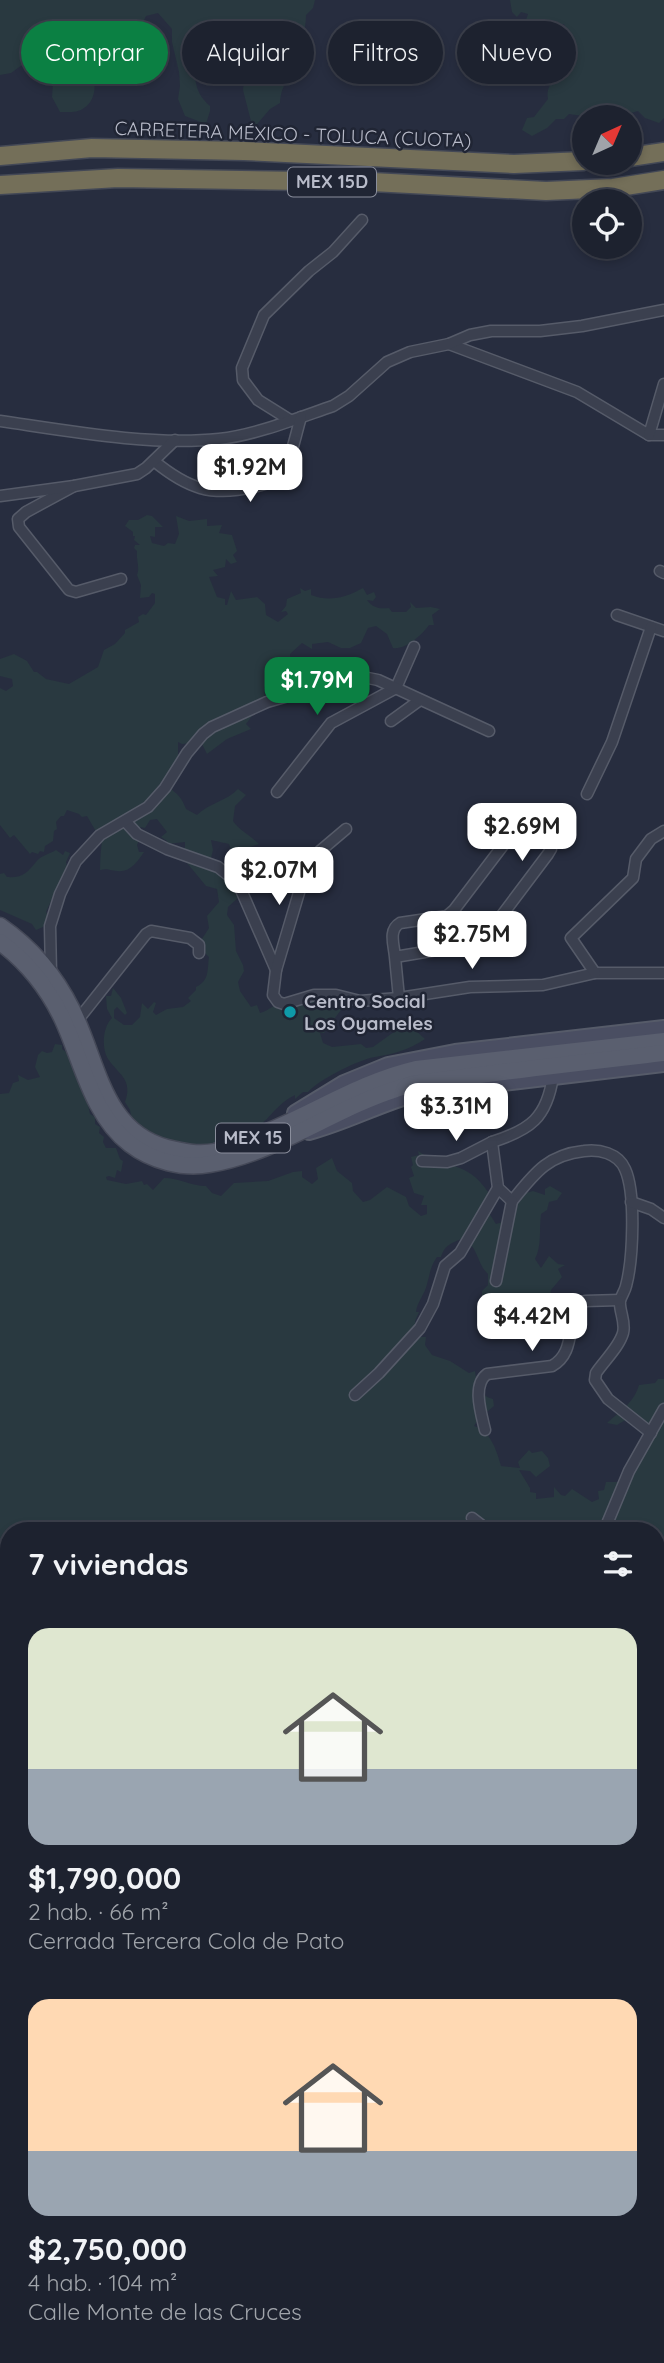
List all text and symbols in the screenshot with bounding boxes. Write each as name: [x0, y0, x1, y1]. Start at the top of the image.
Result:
chip: Comprar: [21, 21, 168, 84]
chip: Alquilar: [182, 21, 314, 84]
chip: Filtros: [328, 21, 443, 84]
chip: Nuevo: [457, 21, 576, 84]
north arrow: [572, 105, 642, 175]
map controls: [572, 105, 642, 259]
street label: CARRETERA MÉXICO - TOLUCA (CUOTA): [114, 116, 472, 152]
road number: MEX 15D: [288, 168, 376, 196]
button: locate: [572, 189, 642, 259]
pin: $1.92M: [193, 444, 307, 504]
text: $1.92M: [213, 452, 287, 481]
pin: $1.79M: [260, 658, 374, 717]
text: $1.79M: [281, 665, 353, 694]
pin: $2.69M: [465, 804, 579, 863]
text: $2.69M: [483, 811, 561, 840]
pin: $2.07M: [222, 848, 336, 907]
text: $2.07M: [240, 855, 318, 884]
pin: $2.75M: [415, 912, 529, 971]
text: $2.75M: [433, 919, 511, 948]
place label: Centro Social Los Oyameles: [304, 989, 433, 1035]
marker: Centro Social Los Oyameles: [282, 1004, 298, 1020]
pin: $3.31M: [399, 1084, 513, 1143]
text: $3.31M: [420, 1091, 492, 1120]
road number: MEX 15: [216, 1124, 290, 1153]
pin: $4.42M: [475, 1294, 589, 1353]
text: $4.42M: [493, 1301, 571, 1330]
text: 7 viviendas: [28, 1545, 188, 1583]
icon: filters: [599, 1545, 637, 1583]
icon: home: [270, 1674, 396, 1800]
text: $1,790,000: [28, 1859, 181, 1897]
text: 2 hab. · 66 m²: [28, 1897, 168, 1926]
text: Cerrada Tercera Cola de Pato: [28, 1926, 344, 1955]
icon: home: [270, 2045, 396, 2171]
text: $2,750,000: [28, 2230, 187, 2268]
text: 4 hab. · 104 m²: [28, 2268, 177, 2297]
text: Calle Monte de las Cruces: [28, 2297, 302, 2326]

